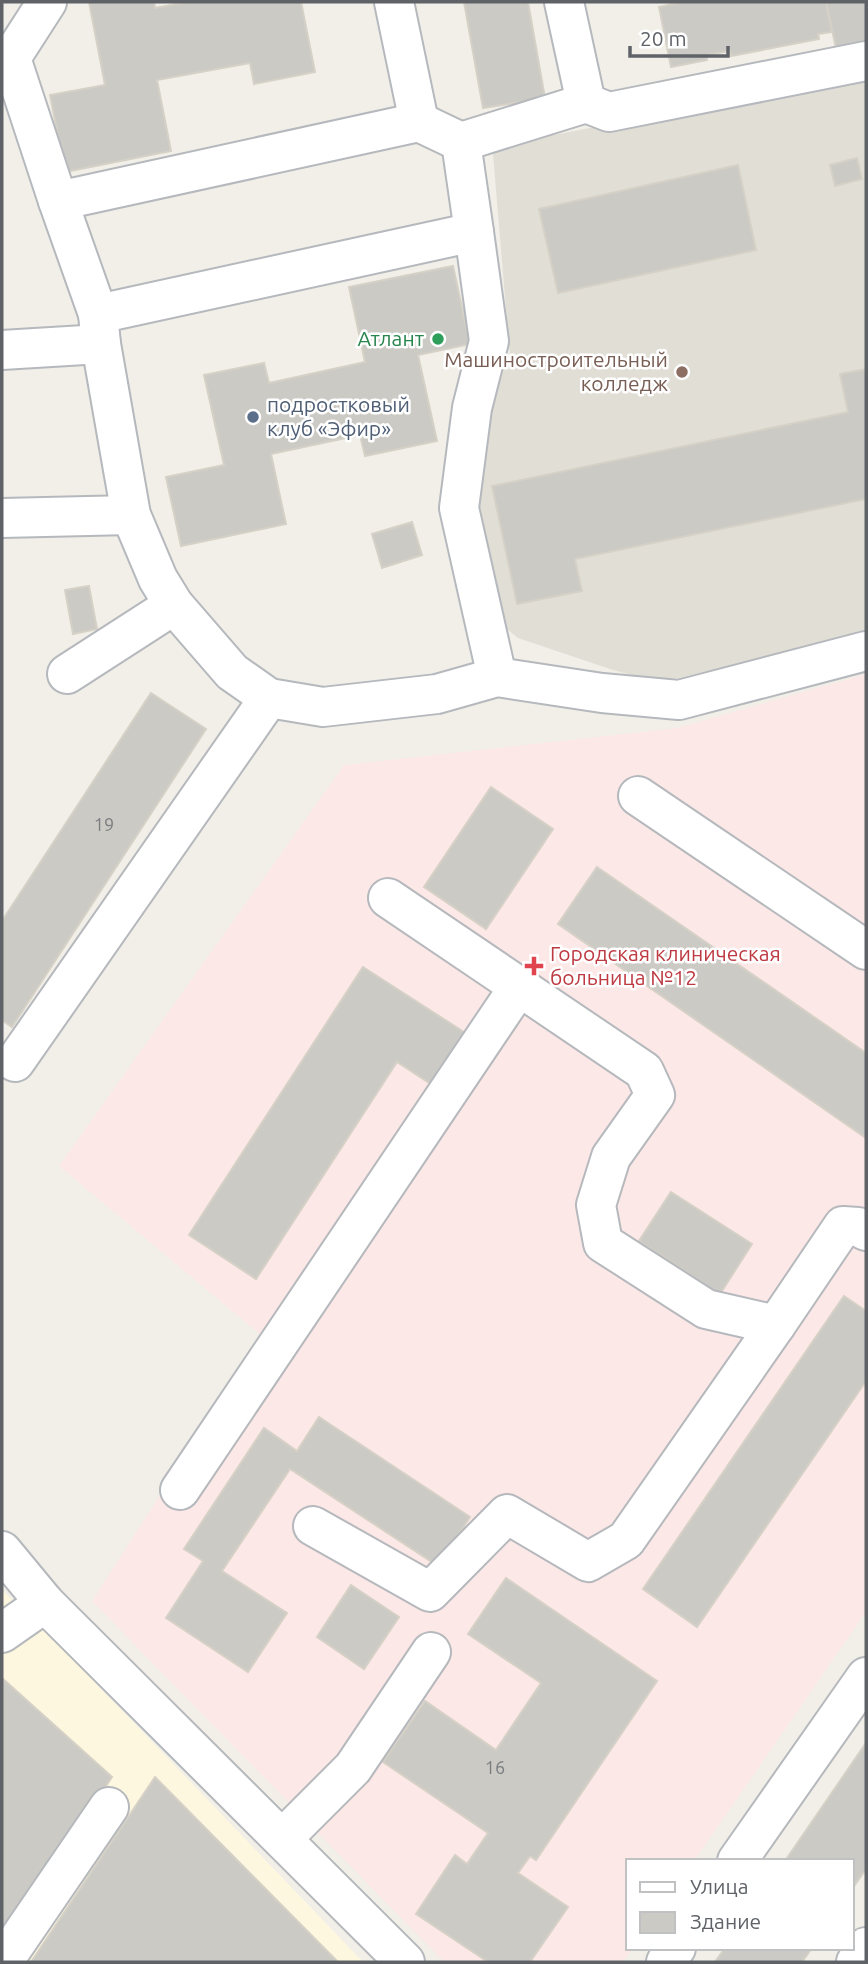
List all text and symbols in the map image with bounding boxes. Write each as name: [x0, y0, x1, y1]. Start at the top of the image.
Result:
scale bar: [630, 14, 728, 58]
text: 20 m: [640, 26, 687, 50]
place label: Атлант: [357, 326, 425, 350]
marker: Атлант: [430, 331, 446, 347]
place label: Машиностроительный колледж: [444, 347, 668, 395]
marker: Машиностроительный колледж: [674, 364, 690, 380]
place label: подростковый клуб «Эфир»: [267, 392, 410, 440]
marker: подростковый клуб «Эфир»: [245, 409, 261, 425]
house number: 19: [94, 814, 114, 834]
place label: Городская клиническая больница №12: [550, 941, 781, 989]
marker: Городская клиническая больница №12: [524, 956, 544, 976]
house number: 16: [485, 1757, 505, 1777]
legend: [626, 1859, 854, 1950]
text: Улица: [690, 1874, 748, 1898]
text: Здание: [690, 1909, 761, 1933]

